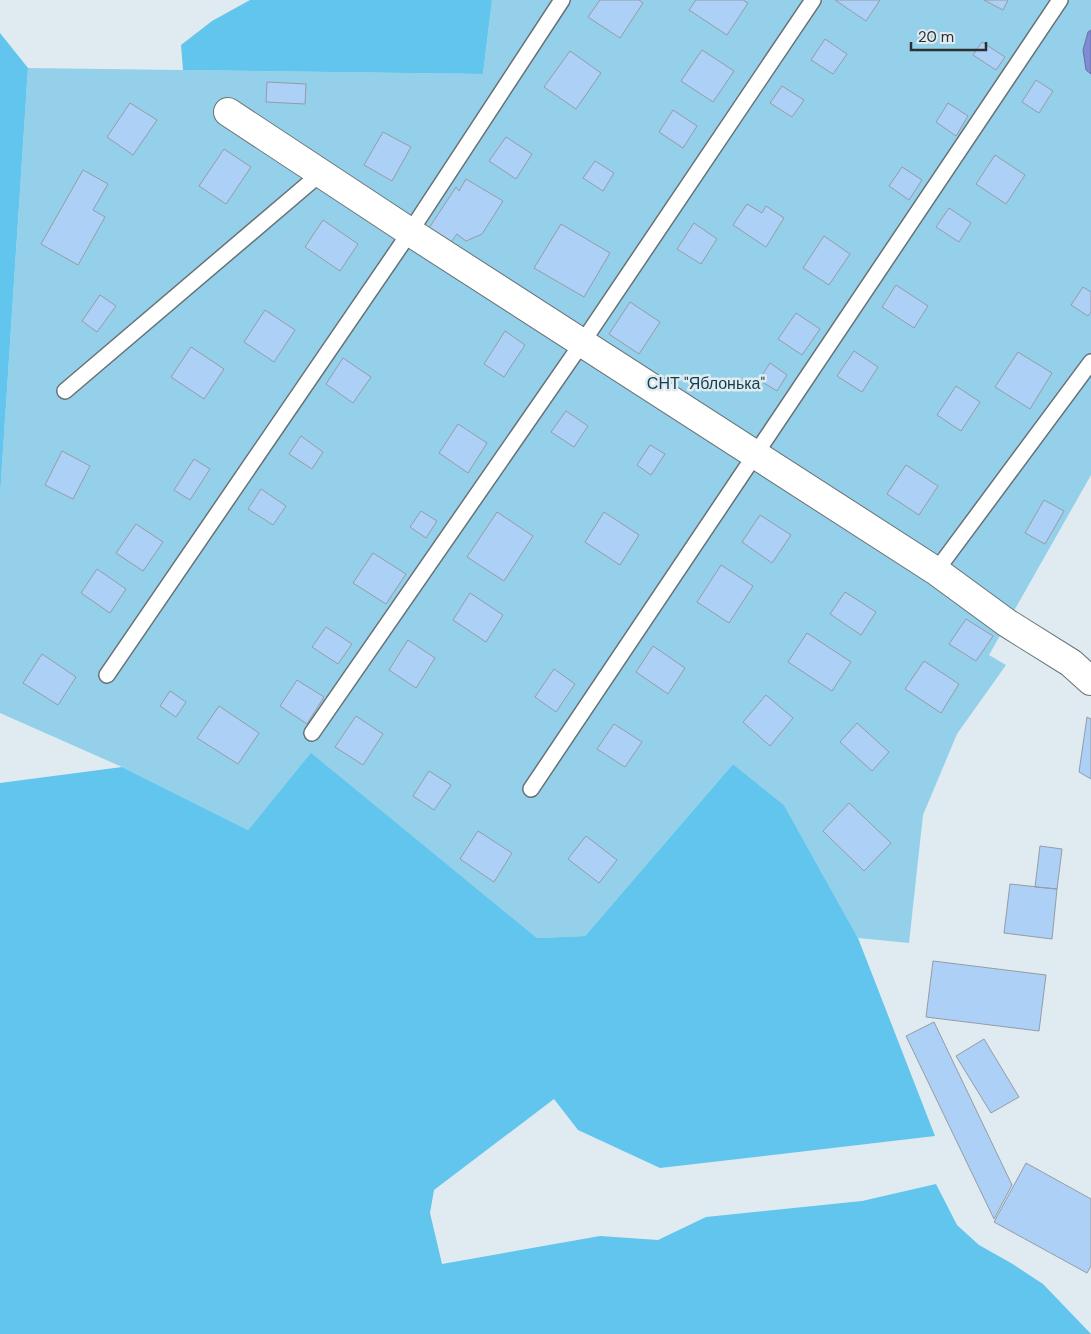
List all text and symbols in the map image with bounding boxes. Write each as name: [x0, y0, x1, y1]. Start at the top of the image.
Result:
scale bar: [911, 20, 986, 52]
text: 20 m: [918, 27, 954, 47]
park label: СНТ "Яблонька": [647, 373, 765, 394]

